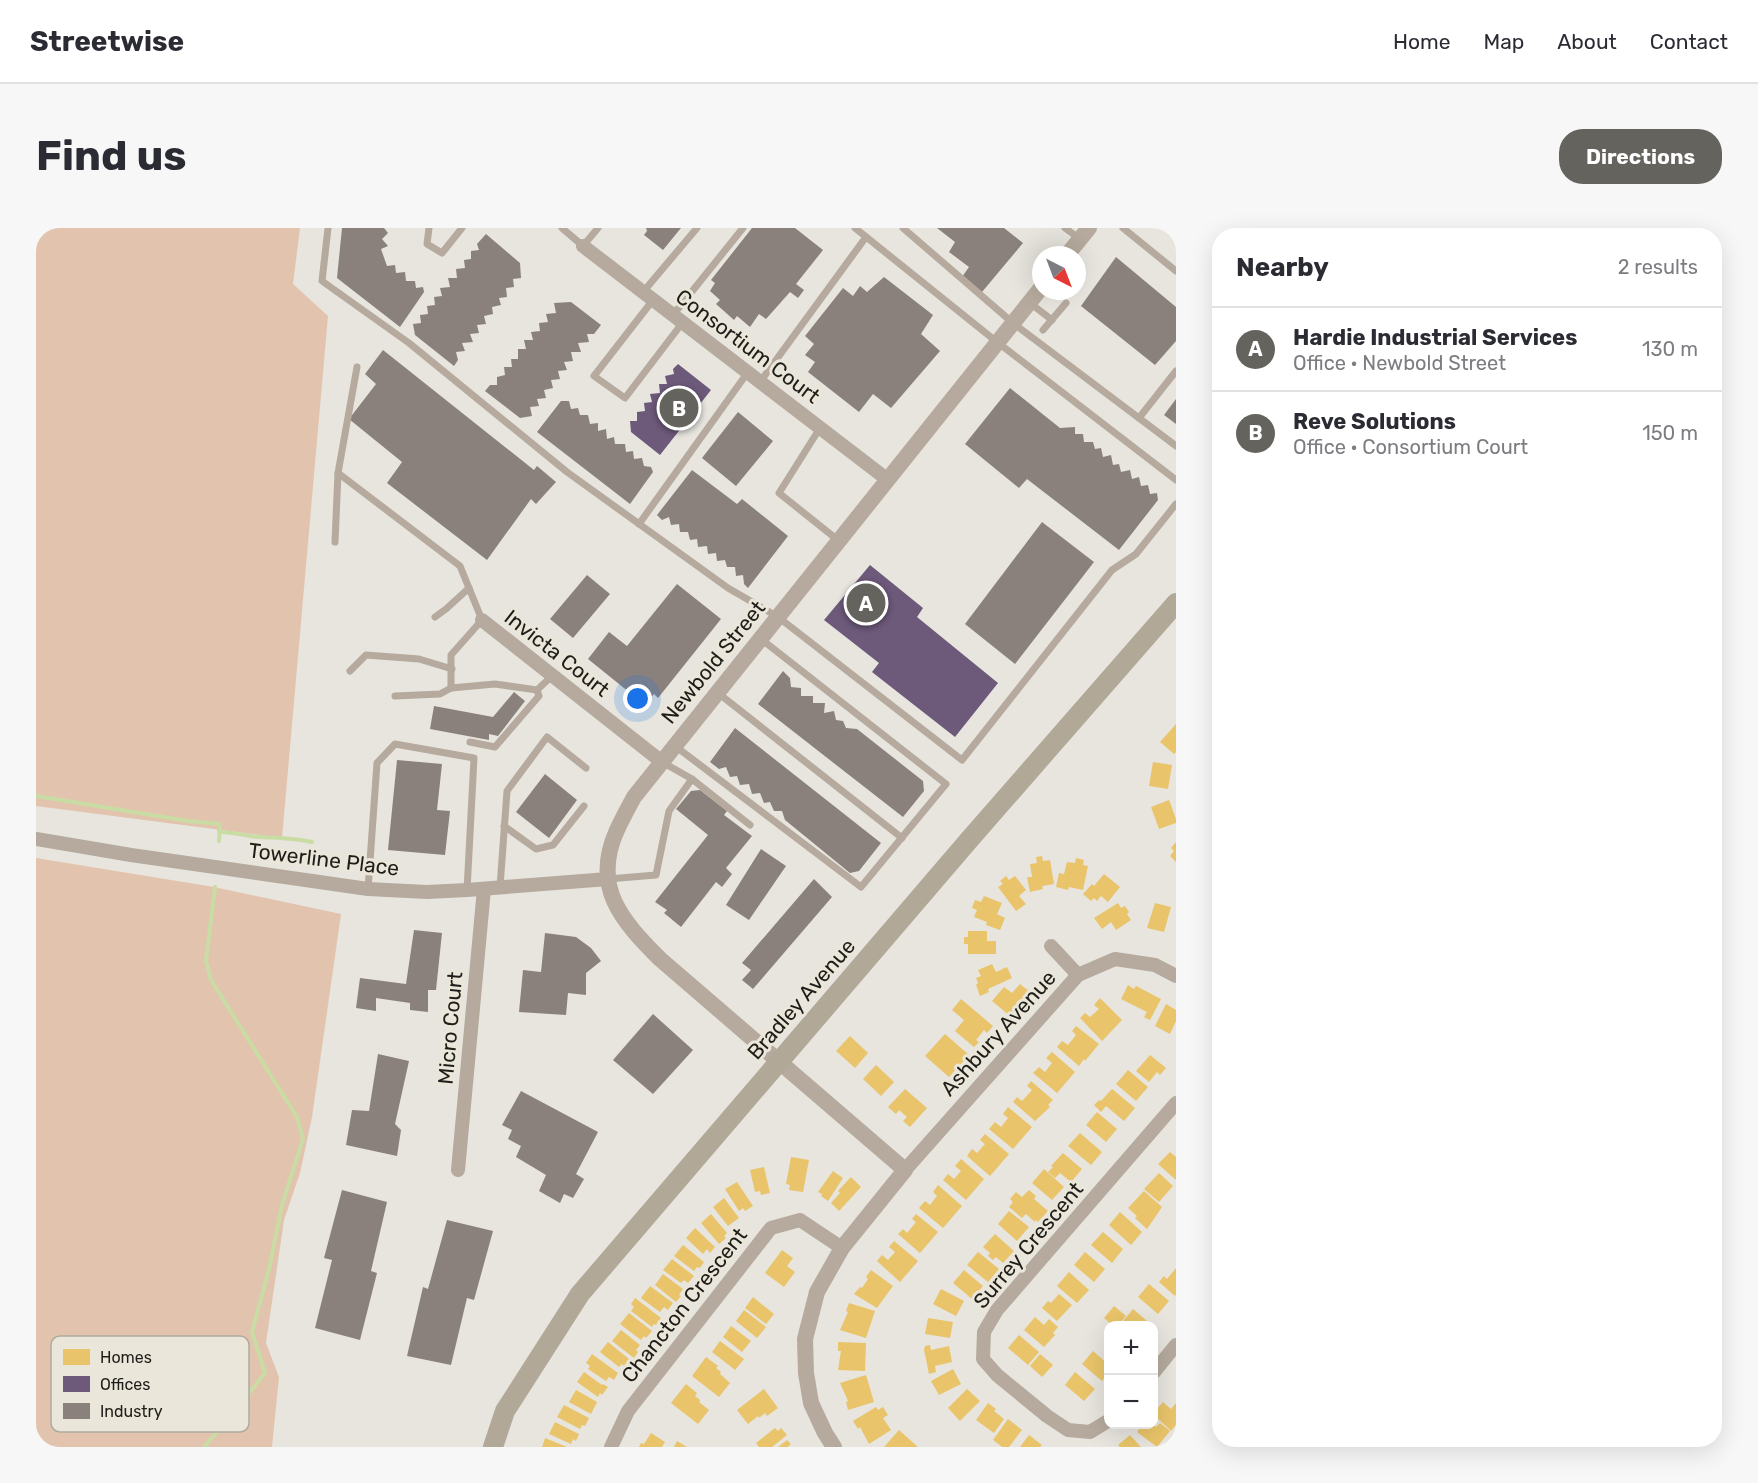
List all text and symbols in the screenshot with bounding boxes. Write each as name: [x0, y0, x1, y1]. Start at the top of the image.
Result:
text: Streetwise: [30, 25, 184, 58]
text: Home: [1393, 29, 1450, 54]
text: Map: [1483, 29, 1524, 54]
text: About: [1557, 29, 1617, 54]
text: Contact: [1650, 29, 1728, 54]
button: Directions: [1559, 129, 1722, 184]
text: Find us: [36, 131, 187, 181]
north arrow: [1032, 246, 1086, 300]
text: Nearby: [1236, 252, 1329, 283]
text: 2 results: [1618, 255, 1698, 279]
street label: Consortium Court: [671, 284, 825, 408]
text: Hardie Industrial Services: [1293, 324, 1577, 351]
text: A: [1248, 337, 1263, 361]
text: 130 m: [1642, 337, 1698, 361]
text: Office · Newbold Street: [1293, 351, 1506, 375]
pin: B: [660, 386, 698, 430]
text: Reve Solutions: [1293, 408, 1456, 435]
text: B: [1248, 421, 1263, 445]
text: 150 m: [1642, 421, 1698, 445]
text: Office · Consortium Court: [1293, 435, 1528, 459]
pin: A: [846, 580, 886, 626]
street label: Newbold Street: [656, 595, 770, 729]
street label: Invicta Court: [500, 604, 614, 702]
your location: [623, 684, 652, 713]
street label: Towerline Place: [247, 837, 401, 881]
street label: Bradley Avenue: [742, 934, 860, 1064]
street label: Ashbury Avenue: [935, 965, 1061, 1101]
street label: Micro Court: [433, 971, 467, 1085]
street label: Surrey Crescent: [968, 1177, 1088, 1313]
street label: Chancton Crescent: [616, 1223, 752, 1387]
map controls: [1104, 1321, 1158, 1429]
button: +: [1104, 1321, 1158, 1375]
legend: [51, 1336, 249, 1432]
text: Homes: [100, 1348, 152, 1367]
text: Offices: [100, 1375, 150, 1394]
button: −: [1104, 1375, 1158, 1429]
text: Industry: [100, 1402, 163, 1421]

